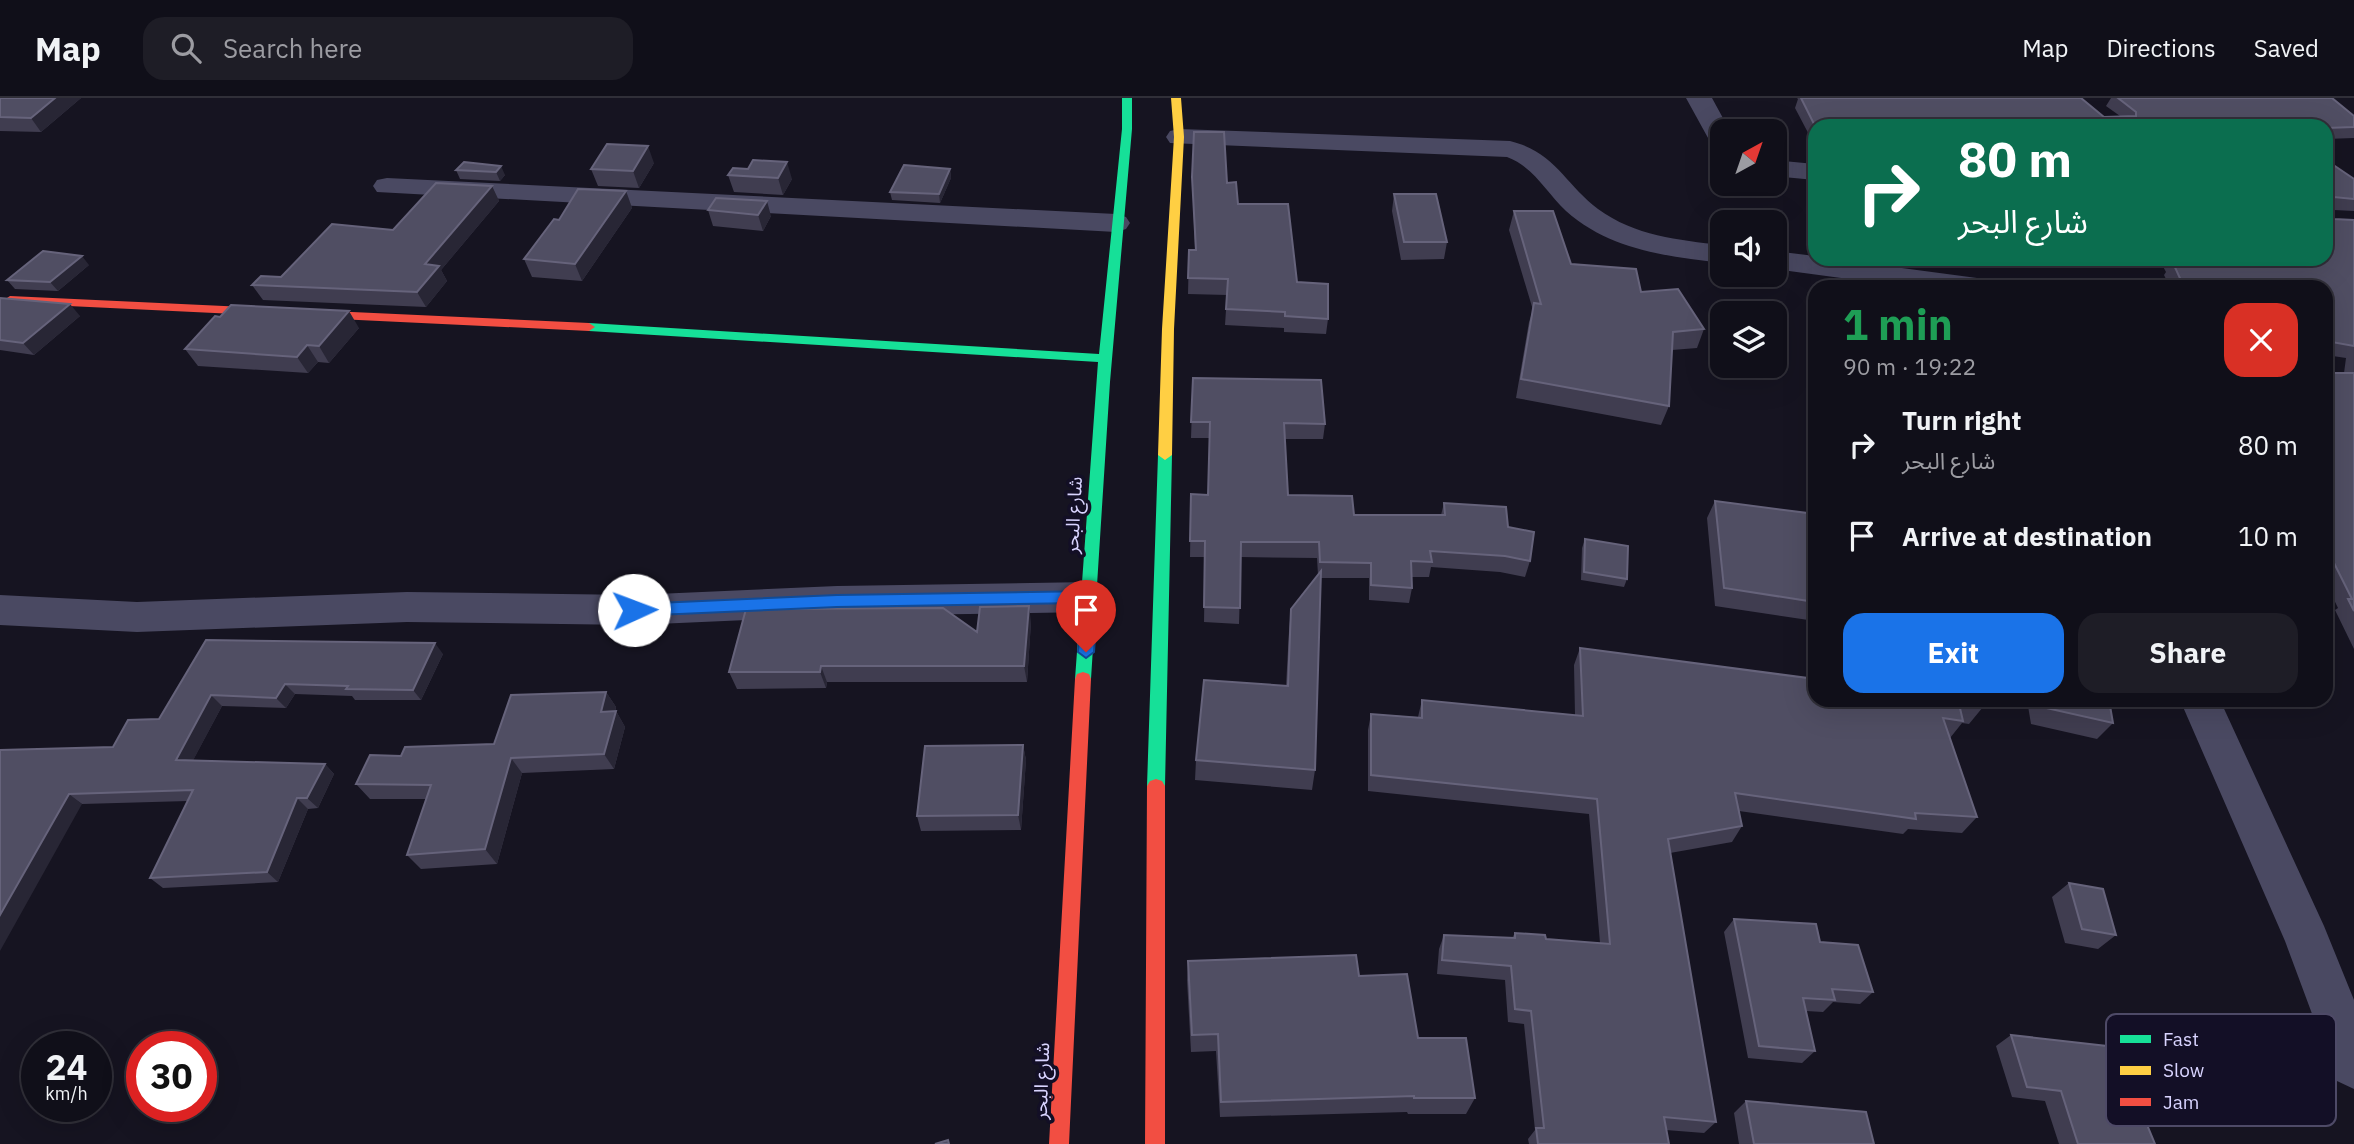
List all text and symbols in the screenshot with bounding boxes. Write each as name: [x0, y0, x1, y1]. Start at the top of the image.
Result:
search box: [143, 17, 633, 80]
text: Map: [35, 27, 101, 70]
icon: search: [167, 29, 205, 67]
text: Search here: [223, 31, 362, 65]
text: Map: [2022, 32, 2068, 64]
text: Directions: [2106, 32, 2216, 64]
text: Saved: [2254, 32, 2319, 64]
north arrow: [1710, 119, 1787, 196]
map controls: [1710, 119, 1787, 378]
text: 80 m: [1958, 127, 2072, 190]
icon: right: [1843, 147, 1934, 238]
text: شارع البحر: [1958, 200, 2088, 242]
button: sound: [1710, 210, 1787, 287]
text: 1 min: [1843, 297, 1953, 352]
button: layers: [1710, 301, 1787, 378]
button: close: [2224, 303, 2298, 377]
text: 90 m · 19:22: [1843, 351, 1976, 381]
text: Turn right: [1902, 403, 2021, 437]
icon: right: [1843, 426, 1881, 464]
text: 80 m: [2238, 428, 2298, 462]
text: شارع البحر: [1902, 445, 1995, 475]
street label: شارع البحر: [1059, 476, 1089, 555]
icon: arrive: [1843, 517, 1881, 555]
text: Arrive at destination: [1902, 519, 2152, 553]
text: 10 m: [2238, 519, 2298, 553]
position arrow: [597, 573, 671, 647]
pin: [1056, 580, 1116, 652]
icon: arrive: [1067, 591, 1105, 629]
button: Exit: [1843, 613, 2064, 693]
button: Share: [2078, 613, 2298, 693]
legend: [2106, 1014, 2336, 1126]
text: Fast: [2163, 1027, 2199, 1051]
speed limit sign: 30: [126, 1031, 217, 1122]
street label: شارع البحر: [1028, 1042, 1056, 1121]
text: 24: [45, 1044, 88, 1090]
text: Slow: [2163, 1058, 2204, 1082]
text: km/h: [45, 1082, 88, 1105]
text: Jam: [2163, 1090, 2199, 1114]

